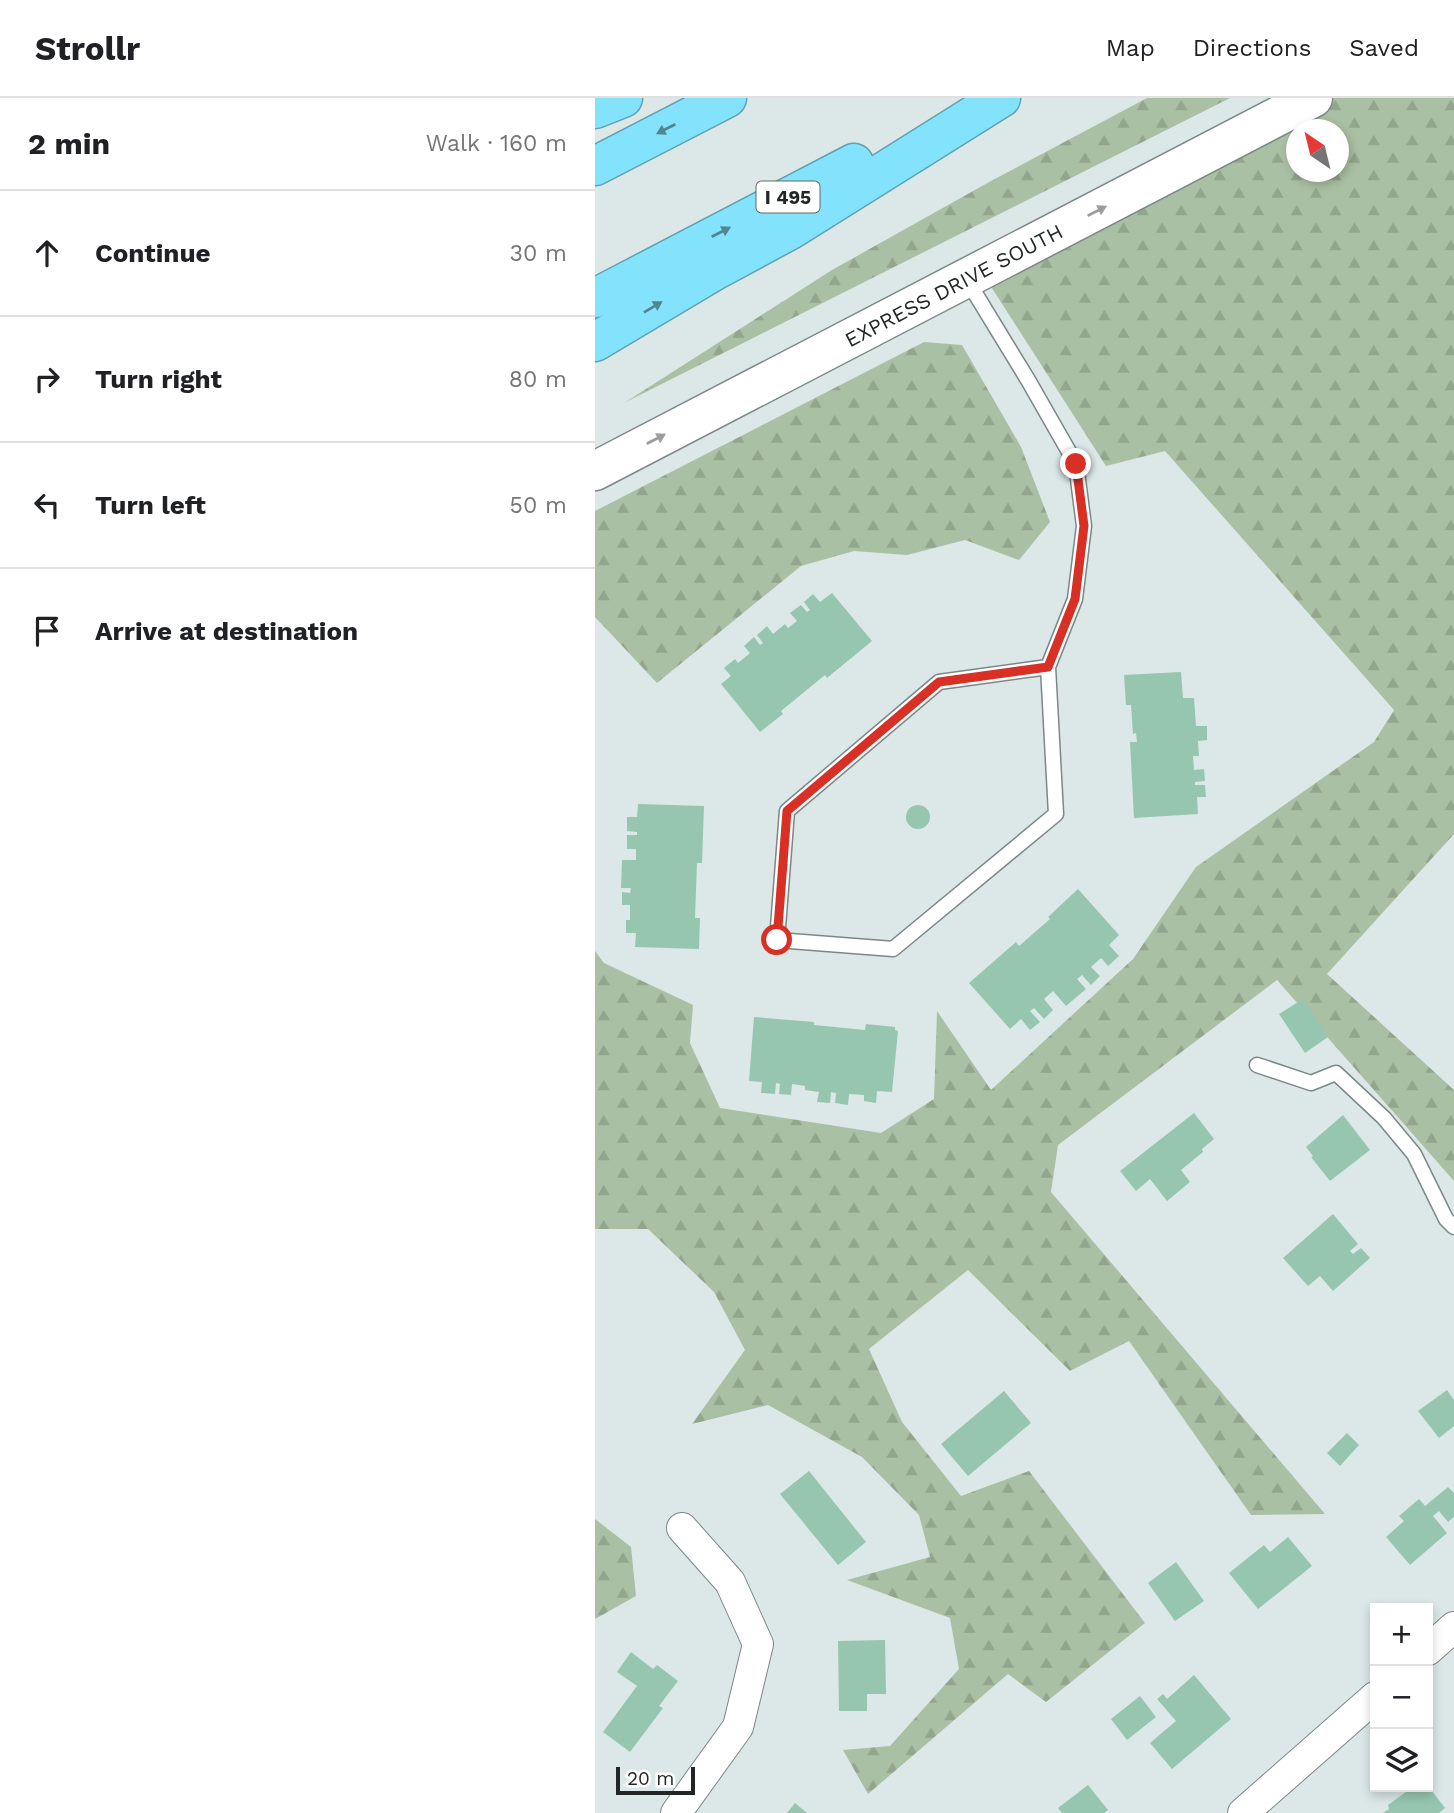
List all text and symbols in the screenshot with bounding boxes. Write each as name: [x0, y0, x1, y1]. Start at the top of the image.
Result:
text: Strollr: [35, 29, 140, 68]
text: Map: [1106, 34, 1155, 62]
text: Directions: [1193, 34, 1311, 62]
text: Saved: [1349, 34, 1419, 62]
north arrow: [1286, 119, 1349, 182]
one-way arrow: [656, 124, 676, 135]
text: 2 min: [28, 126, 110, 161]
text: Walk · 160 m: [426, 130, 567, 157]
road number: I 495: [757, 181, 819, 212]
one-way arrow: [1087, 205, 1107, 216]
street label: EXPRESS DRIVE SOUTH: [840, 218, 1067, 352]
one-way arrow: [711, 227, 731, 238]
icon: ahead: [28, 234, 66, 272]
text: Continue: [95, 238, 211, 268]
text: 30 m: [510, 240, 567, 267]
one-way arrow: [644, 301, 663, 313]
icon: right: [28, 360, 66, 398]
text: Turn right: [95, 364, 222, 394]
text: 80 m: [509, 366, 567, 393]
one-way arrow: [646, 434, 666, 446]
route end: [1060, 448, 1091, 479]
icon: left: [28, 486, 66, 524]
text: Turn left: [95, 490, 206, 520]
text: 50 m: [510, 492, 567, 519]
icon: arrive: [28, 612, 66, 650]
text: Arrive at destination: [95, 616, 358, 646]
route start: [761, 924, 792, 955]
map controls: [1370, 1603, 1433, 1792]
button: +: [1370, 1603, 1433, 1666]
button: −: [1370, 1666, 1433, 1729]
button: layers: [1370, 1729, 1433, 1792]
scale bar: [616, 1764, 695, 1796]
text: 20 m: [627, 1767, 674, 1790]

